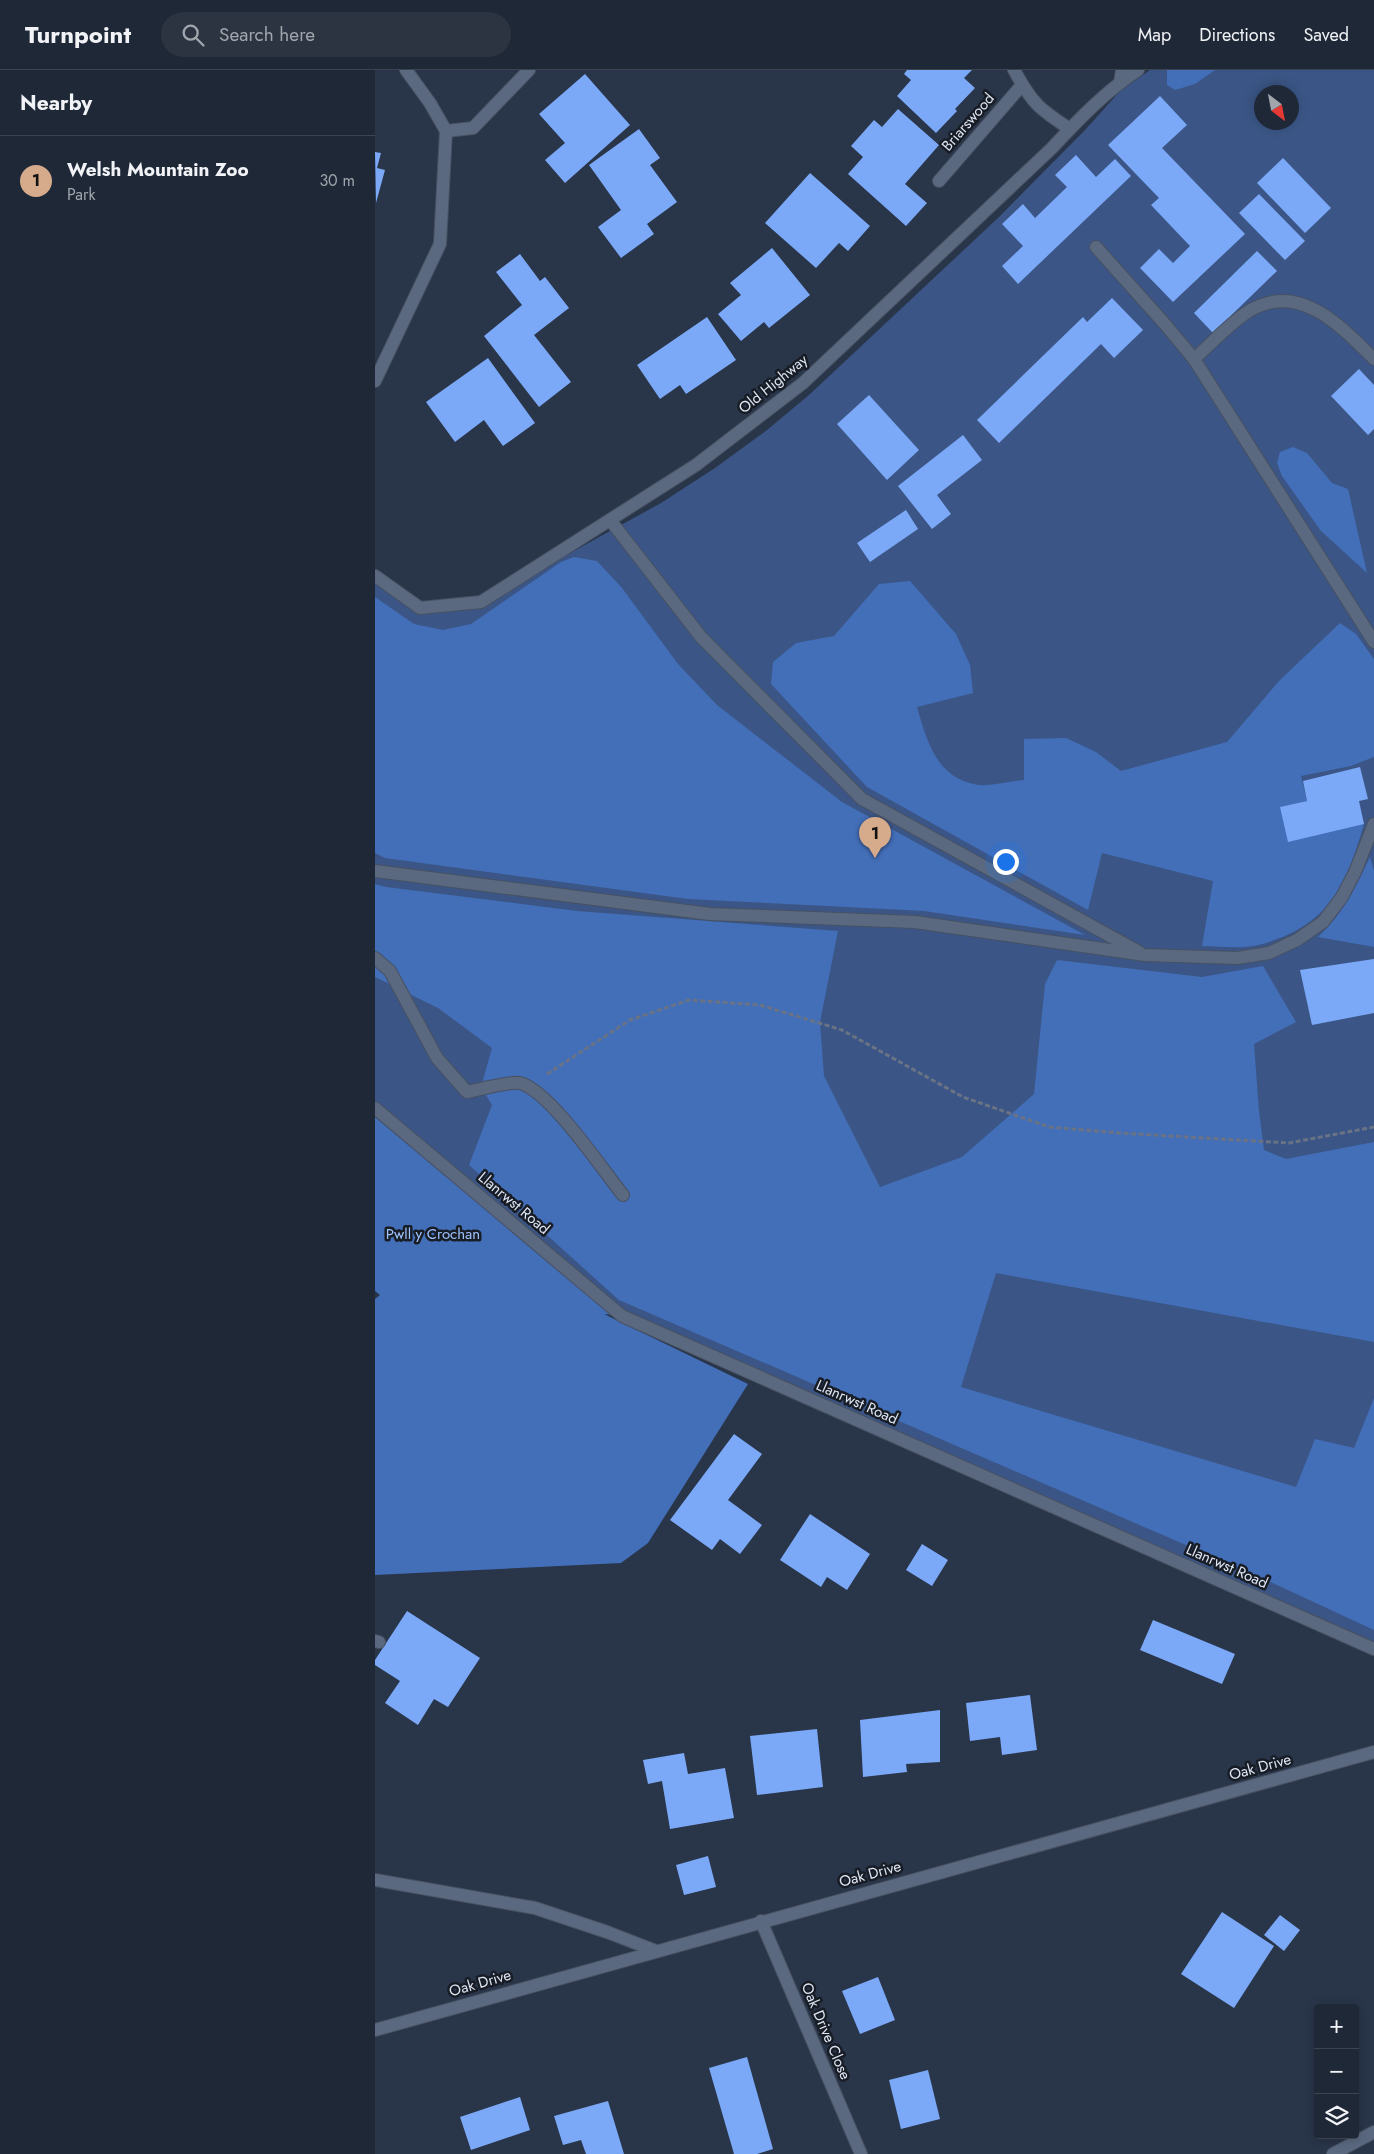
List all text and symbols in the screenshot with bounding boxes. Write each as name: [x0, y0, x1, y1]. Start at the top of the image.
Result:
search box: [161, 12, 511, 57]
text: Turnpoint: [25, 17, 131, 52]
icon: search: [179, 21, 207, 49]
text: Search here: [219, 21, 315, 48]
text: Map: [1138, 22, 1171, 48]
text: Directions: [1199, 22, 1275, 48]
text: Saved: [1303, 22, 1349, 48]
north arrow: [1254, 85, 1299, 130]
text: Nearby: [20, 88, 92, 118]
street label: Briarswood: [937, 88, 999, 156]
text: Welsh Mountain Zoo: [67, 156, 249, 183]
text: 1: [32, 169, 40, 192]
text: 30 m: [319, 169, 355, 192]
text: Park: [67, 183, 96, 206]
street label: Old Highway: [734, 349, 813, 419]
pin: 1: [859, 817, 891, 858]
your location: [993, 849, 1019, 875]
street label: Llanrwst Road: [473, 1166, 555, 1240]
park label: Pwll y Crochan: [386, 1223, 480, 1245]
street label: Llanrwst Road: [813, 1374, 901, 1430]
street label: Llanrwst Road: [1183, 1538, 1271, 1594]
street label: Oak Drive: [1226, 1748, 1294, 1786]
street label: Oak Drive: [836, 1855, 904, 1893]
street label: Oak Drive: [446, 1964, 514, 2002]
street label: Oak Drive Close: [796, 1979, 856, 2083]
map controls: [1314, 2004, 1359, 2139]
button: +: [1314, 2004, 1359, 2049]
button: −: [1314, 2049, 1359, 2094]
button: layers: [1314, 2094, 1359, 2139]

